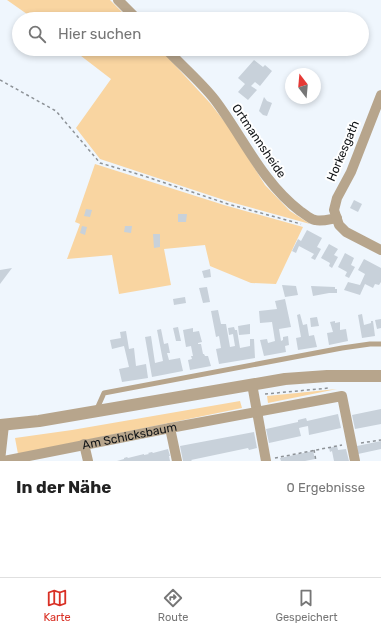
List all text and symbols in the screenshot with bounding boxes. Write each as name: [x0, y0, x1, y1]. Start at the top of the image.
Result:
search box: [12, 12, 369, 56]
icon: search: [26, 23, 48, 45]
text: Hier suchen: [58, 25, 141, 43]
north arrow: [285, 68, 321, 104]
street label: Ortmannsheide: [229, 101, 289, 181]
street label: Horkesgath: [324, 119, 362, 183]
street label: Am Schicksbaum: [81, 420, 178, 452]
text: In der Nähe: [16, 477, 111, 497]
text: 0 Ergebnisse: [287, 480, 365, 495]
tab: Karte: [44, 587, 71, 624]
tab: Route: [158, 587, 188, 624]
tab: Gespeichert: [275, 587, 337, 624]

